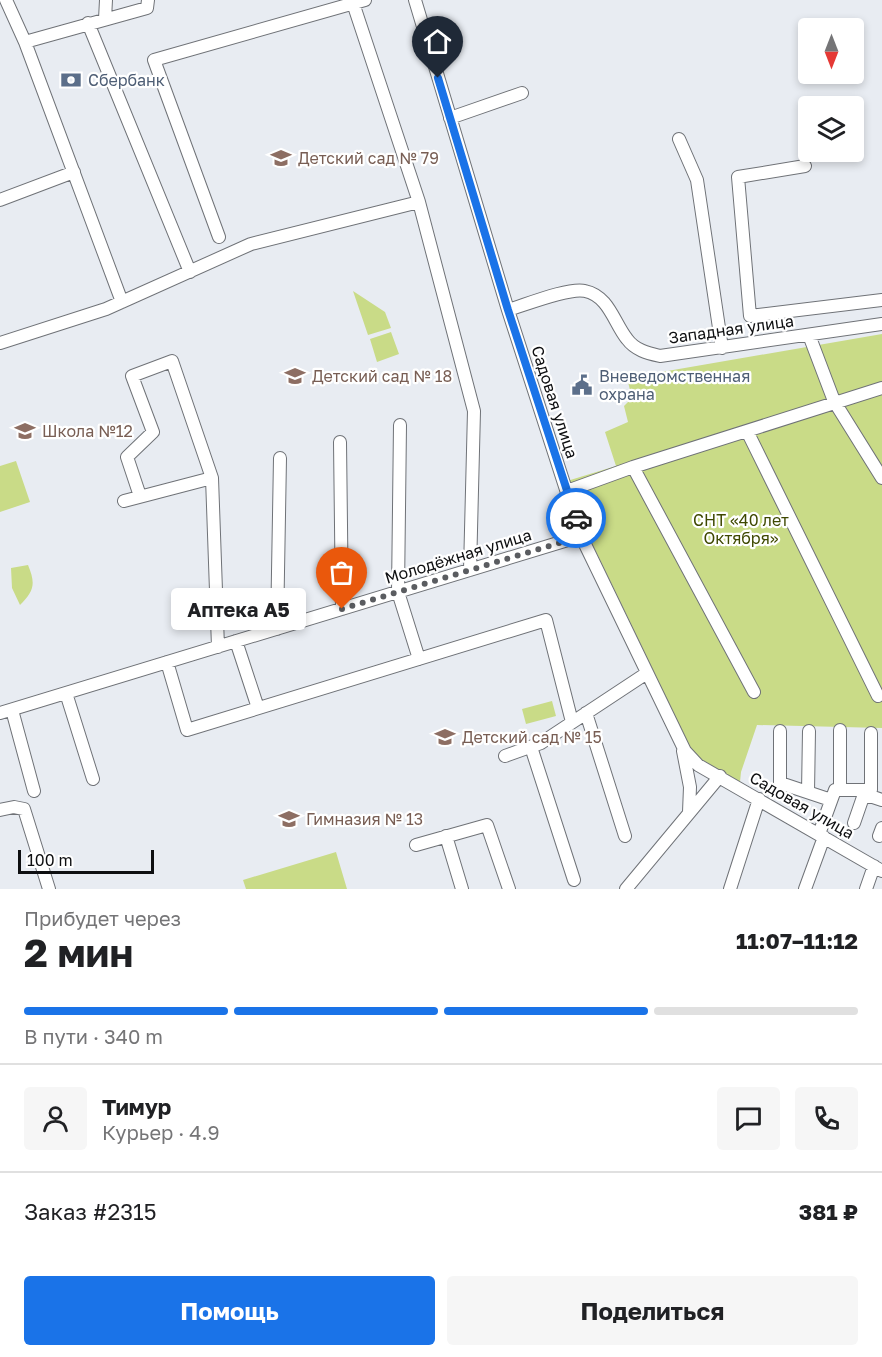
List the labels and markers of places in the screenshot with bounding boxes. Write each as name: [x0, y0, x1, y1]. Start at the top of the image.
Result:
pin: [412, 16, 463, 78]
bank icon: Сбербанк: [59, 68, 83, 92]
place label: Сбербанк: [88, 70, 165, 90]
school or university icon: Детский сад № 79: [269, 146, 293, 170]
place label: Детский сад № 79: [298, 148, 439, 168]
school or university icon: Детский сад № 18: [283, 364, 307, 388]
place label: Детский сад № 18: [312, 366, 452, 386]
place label: Вневедомственная охрана: [599, 366, 750, 404]
public building icon: Вневедомственная охрана: [570, 373, 594, 397]
school or university icon: Школа №12: [13, 419, 37, 443]
place label: Школа №12: [42, 421, 133, 441]
pin: [316, 547, 367, 609]
callout: Аптека A5: [171, 588, 306, 630]
school or university icon: Детский сад № 15: [433, 725, 457, 749]
place label: Детский сад № 15: [462, 727, 602, 747]
school or university icon: Гимназия № 13: [277, 807, 301, 831]
place label: Гимназия № 13: [306, 809, 423, 829]

